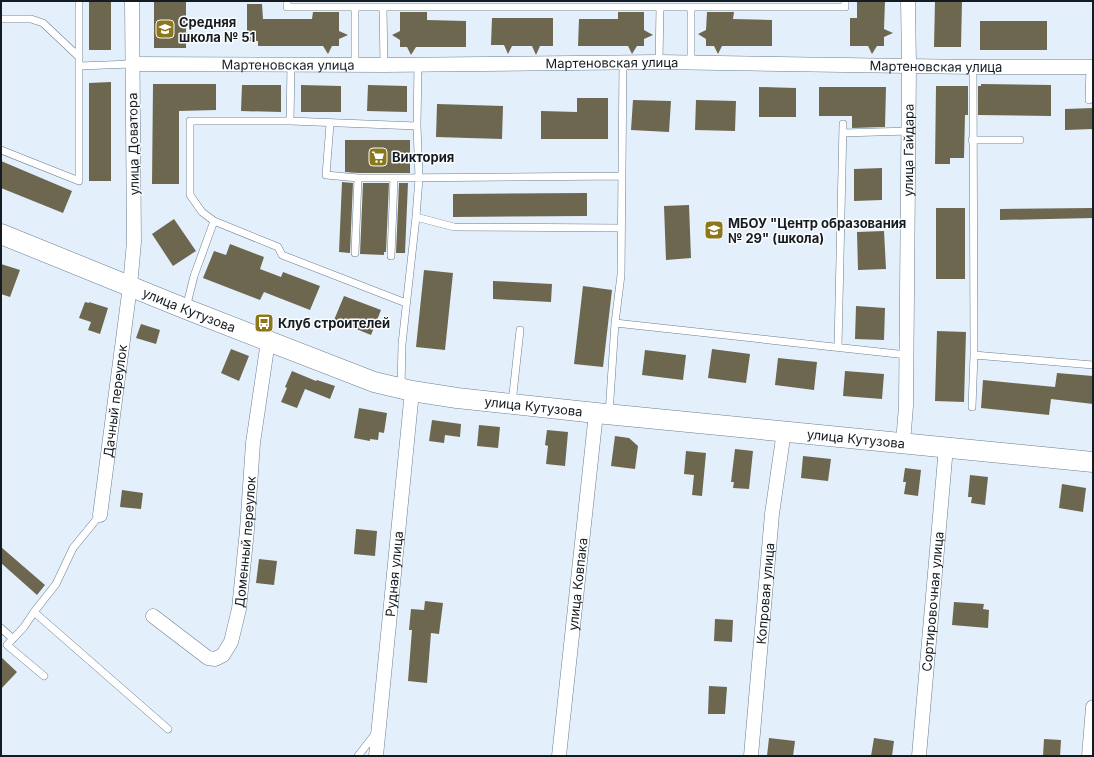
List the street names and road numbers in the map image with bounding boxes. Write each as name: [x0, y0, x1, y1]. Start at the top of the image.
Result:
street label: Мартеновская улица: [545, 54, 679, 71]
street label: Мартеновская улица: [221, 56, 355, 73]
street label: Мартеновская улица: [869, 57, 1002, 75]
street label: улица Доватора: [124, 93, 142, 195]
street label: улица Гайдара: [900, 104, 917, 197]
street label: улица Кутузова: [140, 284, 238, 336]
street label: Дачный переулок: [100, 344, 130, 458]
street label: улица Кутузова: [484, 393, 584, 420]
street label: улица Кутузова: [806, 426, 906, 451]
street label: Доменный переулок: [231, 475, 259, 608]
street label: Рудная улица: [382, 530, 406, 617]
street label: Сортировочная улица: [918, 531, 947, 672]
street label: улица Ковпака: [565, 537, 591, 631]
street label: Копровая улица: [753, 542, 777, 645]

